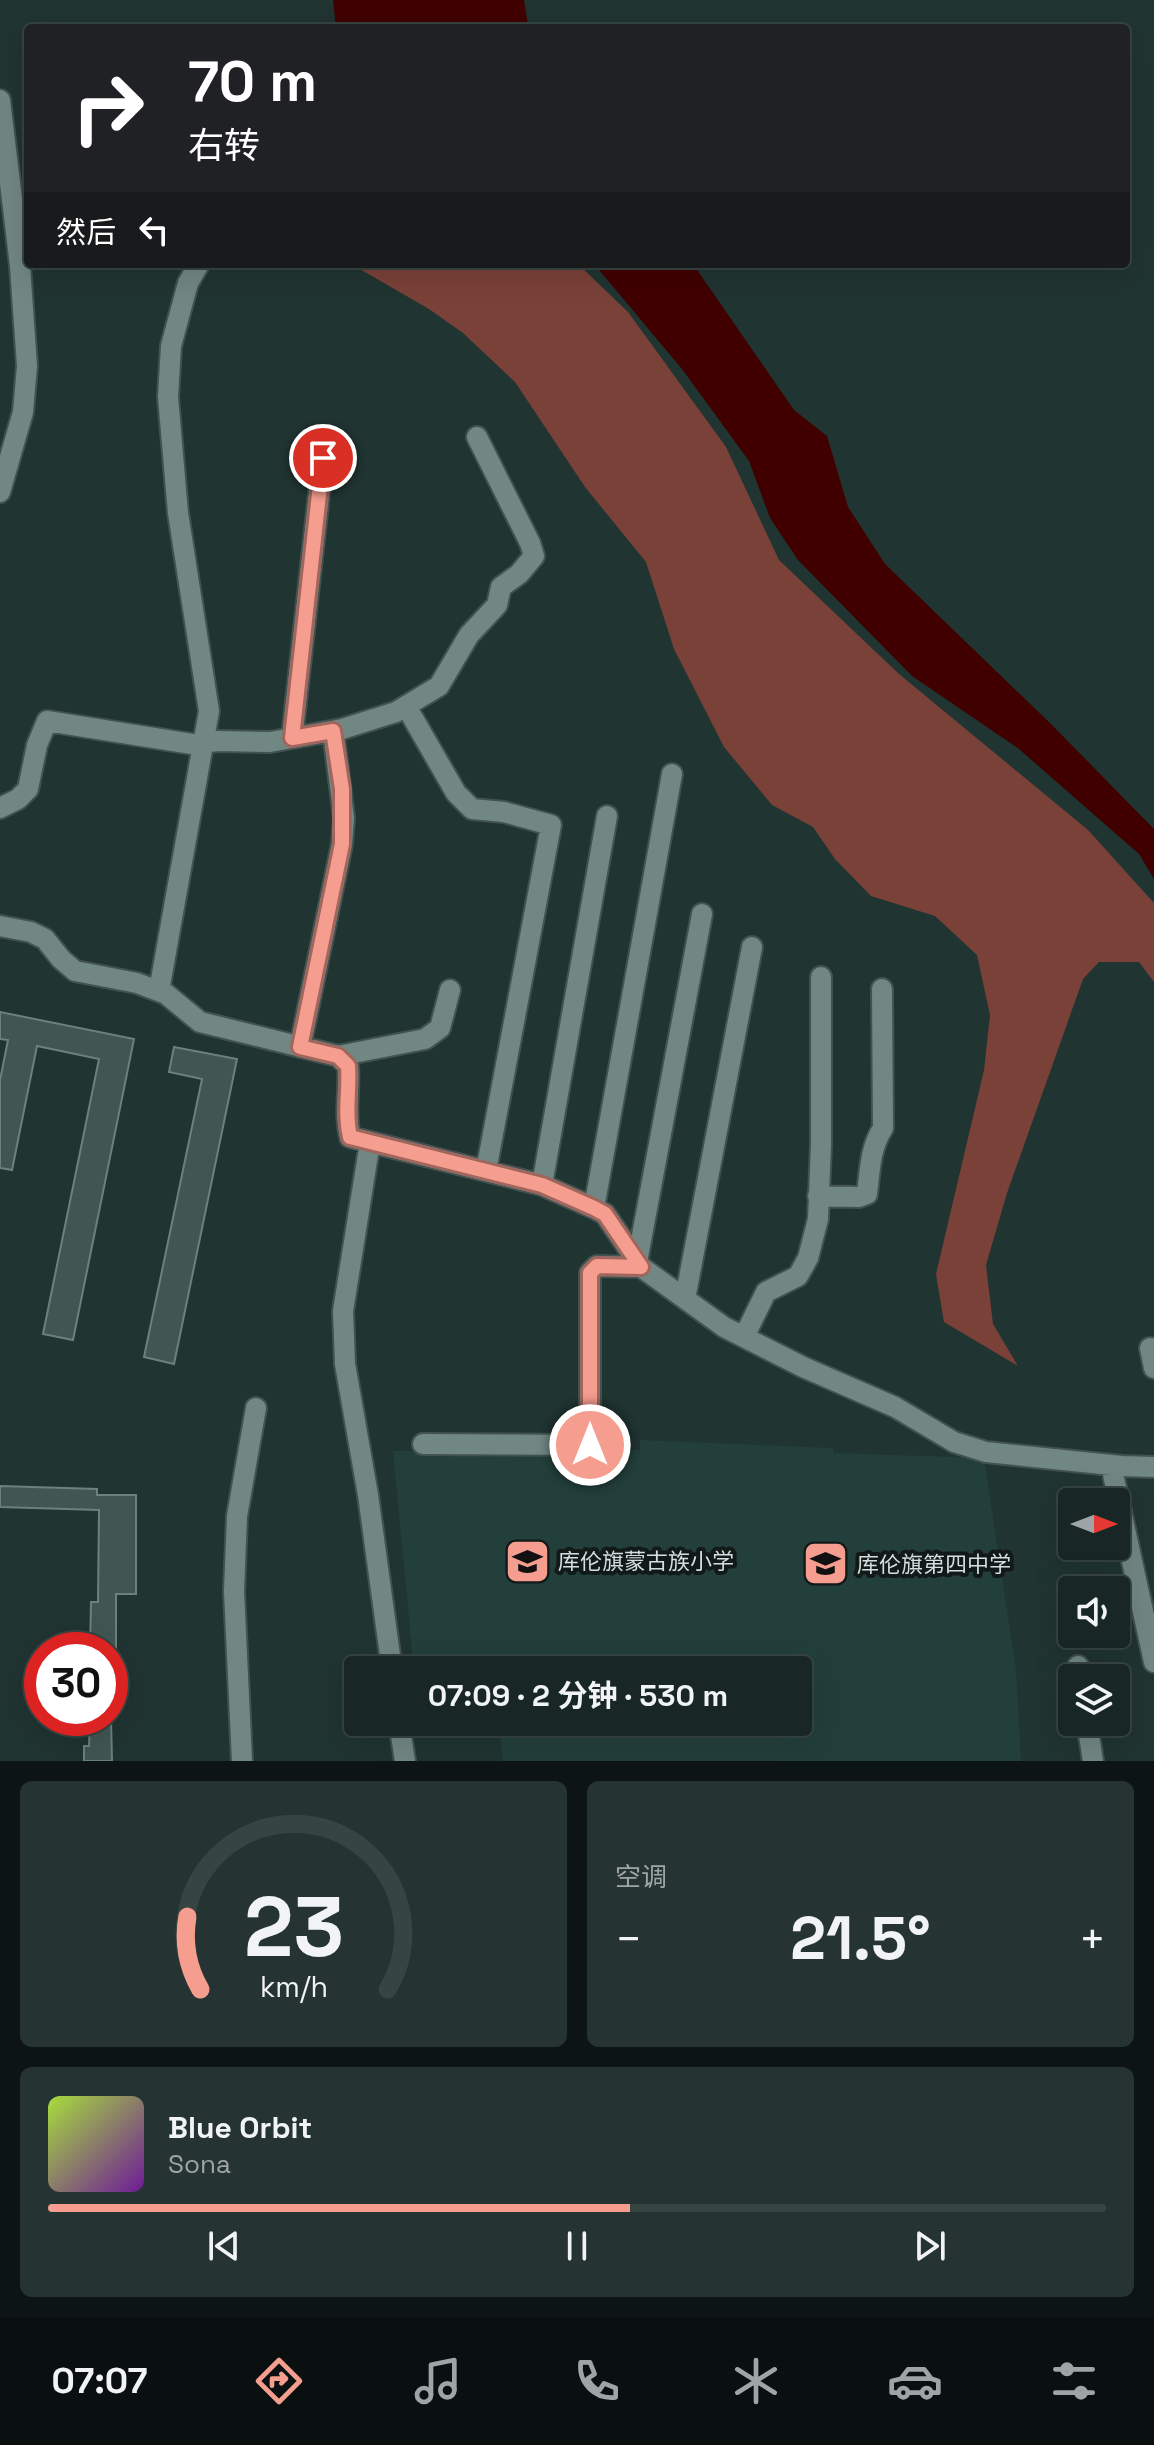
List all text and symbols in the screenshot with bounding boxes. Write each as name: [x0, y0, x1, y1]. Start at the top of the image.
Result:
text: 70 m: [188, 46, 317, 117]
icon: right: [56, 56, 160, 160]
text: 右转: [188, 123, 260, 169]
icon: left: [132, 208, 176, 252]
text: 然后: [56, 213, 116, 252]
pin: [289, 424, 357, 492]
icon: arrive: [301, 436, 345, 480]
position arrow: [548, 1403, 632, 1487]
north arrow: [1058, 1488, 1130, 1560]
map controls: [1058, 1488, 1130, 1736]
school or university icon: 库伦旗蒙古族小学: [503, 1537, 551, 1585]
school or university icon: 库伦旗第四中学: [802, 1540, 850, 1588]
place label: 库伦旗蒙古族小学: [558, 1547, 734, 1575]
place label: 库伦旗第四中学: [857, 1550, 1011, 1578]
button: sound: [1058, 1576, 1130, 1648]
speed limit sign: 30: [24, 1632, 128, 1736]
button: layers: [1058, 1664, 1130, 1736]
text: 07:09 · 2 分钟 · 530 m: [428, 1676, 728, 1715]
text: 空调: [615, 1860, 667, 1894]
text: 23: [244, 1874, 344, 1980]
text: 21.5°: [790, 1900, 931, 1977]
text: −: [615, 1911, 642, 1967]
text: +: [1079, 1911, 1106, 1967]
text: km/h: [259, 1969, 328, 2005]
text: Blue Orbit: [168, 2108, 312, 2147]
text: Sona: [168, 2147, 231, 2181]
icon: previous: [202, 2224, 246, 2268]
icon: pause: [555, 2224, 599, 2268]
icon: next: [908, 2224, 952, 2268]
icon: directions: [251, 2353, 307, 2409]
icon: music: [410, 2353, 466, 2409]
icon: phone: [569, 2353, 625, 2409]
icon: climate: [728, 2353, 784, 2409]
icon: car: [887, 2353, 943, 2409]
icon: filters: [1046, 2353, 1102, 2409]
text: 07:07: [52, 2358, 147, 2404]

